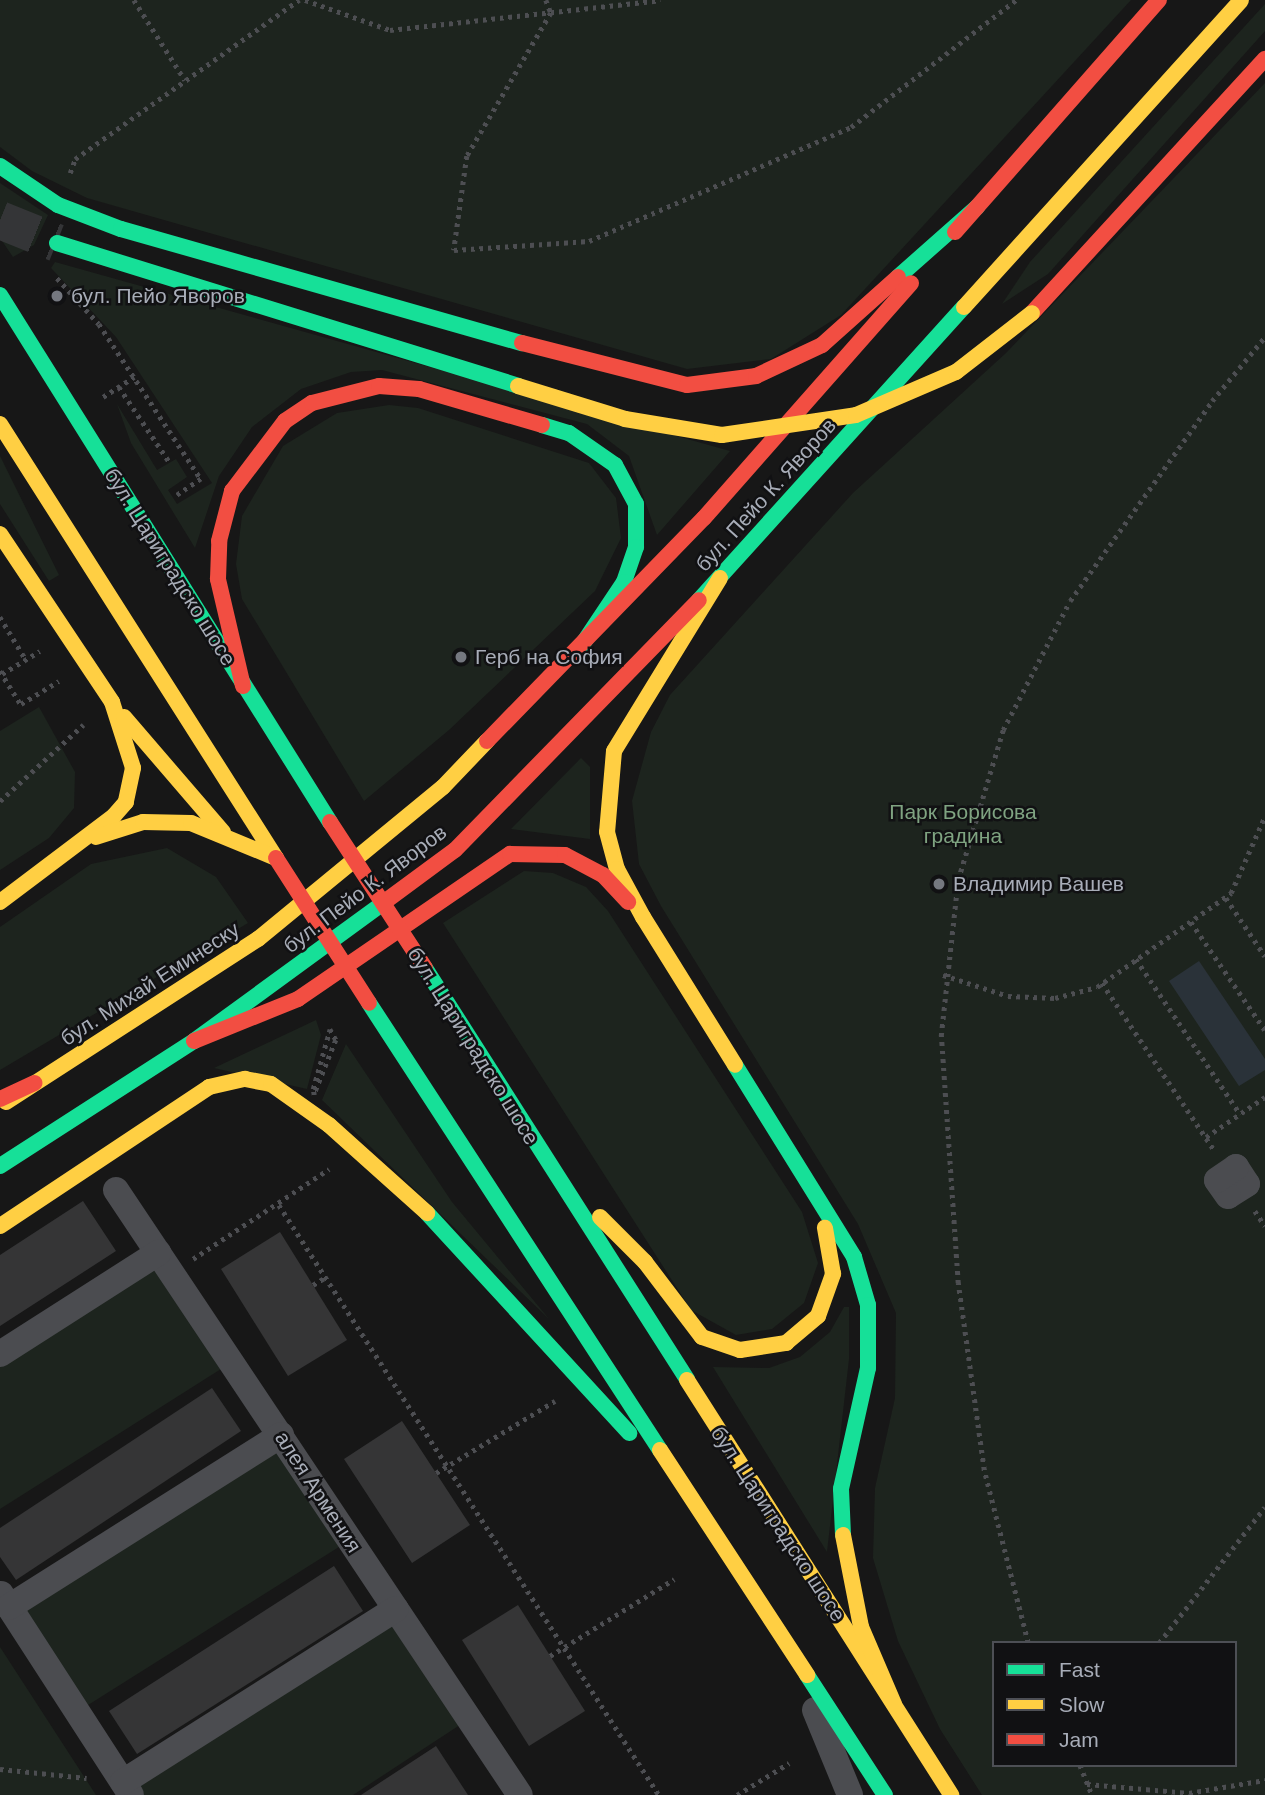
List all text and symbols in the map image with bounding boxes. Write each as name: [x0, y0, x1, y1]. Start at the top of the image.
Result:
place label: бул. Пейо Яворов: [71, 283, 245, 309]
marker: бул. Пейо Яворов: [49, 288, 65, 304]
street label: бул. Пейо К. Яворов: [690, 413, 842, 577]
street label: бул. Цариградско шосе: [99, 464, 241, 670]
place label: Герб на София: [475, 644, 623, 670]
marker: Герб на София: [453, 649, 469, 665]
park label: Парк Борисова градина: [889, 799, 1037, 849]
street label: бул. Пейо К. Яворов: [278, 819, 452, 959]
place label: Владимир Вашев: [953, 871, 1124, 897]
marker: Владимир Вашев: [931, 876, 947, 892]
street label: бул. Михай Еминеску: [56, 917, 244, 1051]
street label: бул. Цариградско шосе: [402, 943, 544, 1149]
street label: бул. Цариградско шосе: [705, 1422, 851, 1626]
street label: алея Армения: [269, 1427, 367, 1557]
legend: [992, 1641, 1237, 1767]
text: Fast: [1059, 1658, 1100, 1681]
text: Slow: [1059, 1693, 1105, 1716]
text: Jam: [1059, 1728, 1099, 1751]

